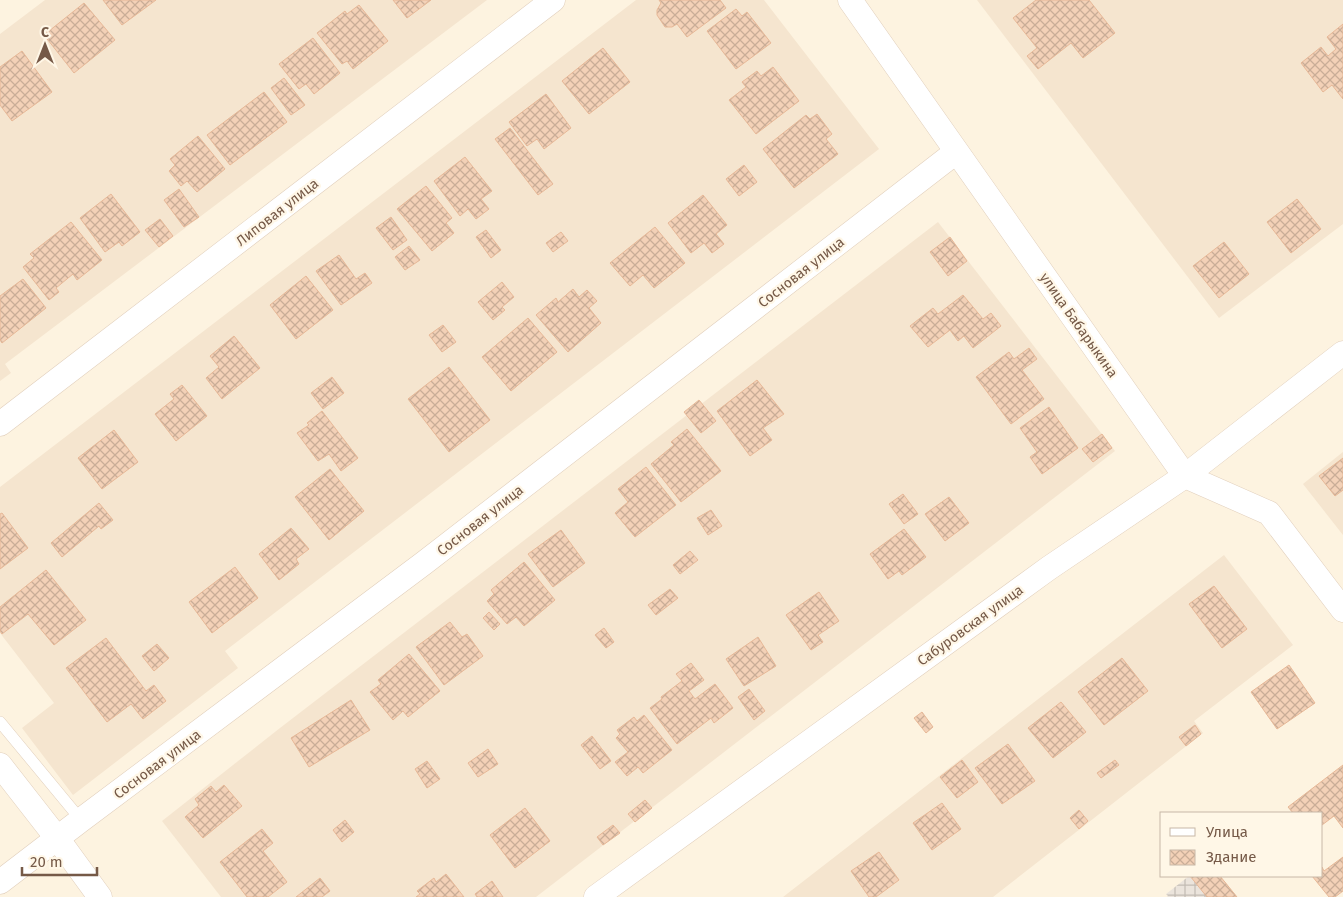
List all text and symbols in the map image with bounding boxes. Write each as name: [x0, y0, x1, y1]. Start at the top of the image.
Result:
north arrow: [20, 20, 70, 70]
text: С: [41, 24, 49, 41]
street label: Липовая улица: [233, 175, 322, 250]
street label: Сосновая улица: [755, 233, 848, 311]
street label: улица Бабарыкина: [1036, 270, 1121, 381]
street label: Сосновая улица: [434, 481, 527, 559]
street label: Сабуровская улица: [914, 581, 1026, 669]
street label: Сосновая улица: [110, 726, 204, 803]
legend: [1160, 812, 1323, 877]
text: Улица: [1206, 823, 1248, 841]
scale bar: [22, 844, 98, 876]
text: Здание: [1206, 848, 1256, 866]
text: 20 m: [30, 853, 63, 871]

